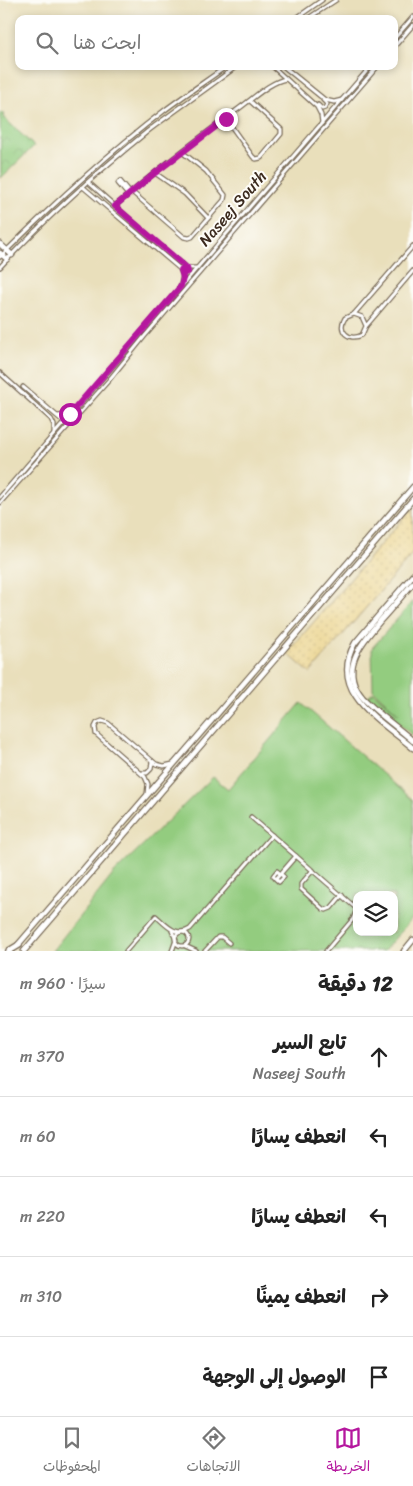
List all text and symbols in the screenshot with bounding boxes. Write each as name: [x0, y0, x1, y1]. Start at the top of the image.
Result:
search box: [15, 15, 398, 70]
text: ابحث هنا: [73, 26, 141, 59]
icon: search: [33, 29, 61, 57]
route end: [215, 108, 238, 131]
street label: Naseej South: [191, 164, 274, 253]
route start: [59, 403, 82, 426]
map controls: [353, 891, 398, 936]
button: layers: [353, 891, 398, 936]
text: 12 دقيقة: [318, 965, 393, 1003]
text: سيرًا · 960 m: [20, 969, 106, 998]
text: تابع السير: [273, 1026, 346, 1059]
text: 370 m: [20, 1042, 65, 1071]
icon: ahead: [365, 1043, 393, 1071]
text: Naseej South: [253, 1059, 346, 1088]
text: انعطف يسارًا: [251, 1120, 346, 1153]
text: 60 m: [20, 1122, 56, 1151]
icon: left: [365, 1123, 393, 1151]
text: انعطف يسارًا: [251, 1200, 346, 1233]
text: 220 m: [20, 1202, 65, 1231]
icon: left: [365, 1203, 393, 1231]
text: انعطف يمينًا: [256, 1280, 346, 1313]
text: 310 m: [20, 1282, 62, 1311]
icon: right: [365, 1283, 393, 1311]
text: الوصول إلى الوجهة: [203, 1360, 346, 1393]
icon: arrive: [365, 1363, 393, 1391]
tab: المحفوظات: [43, 1424, 101, 1479]
tab: الاتجاهات: [186, 1424, 241, 1479]
tab: الخريطة: [326, 1424, 370, 1479]

